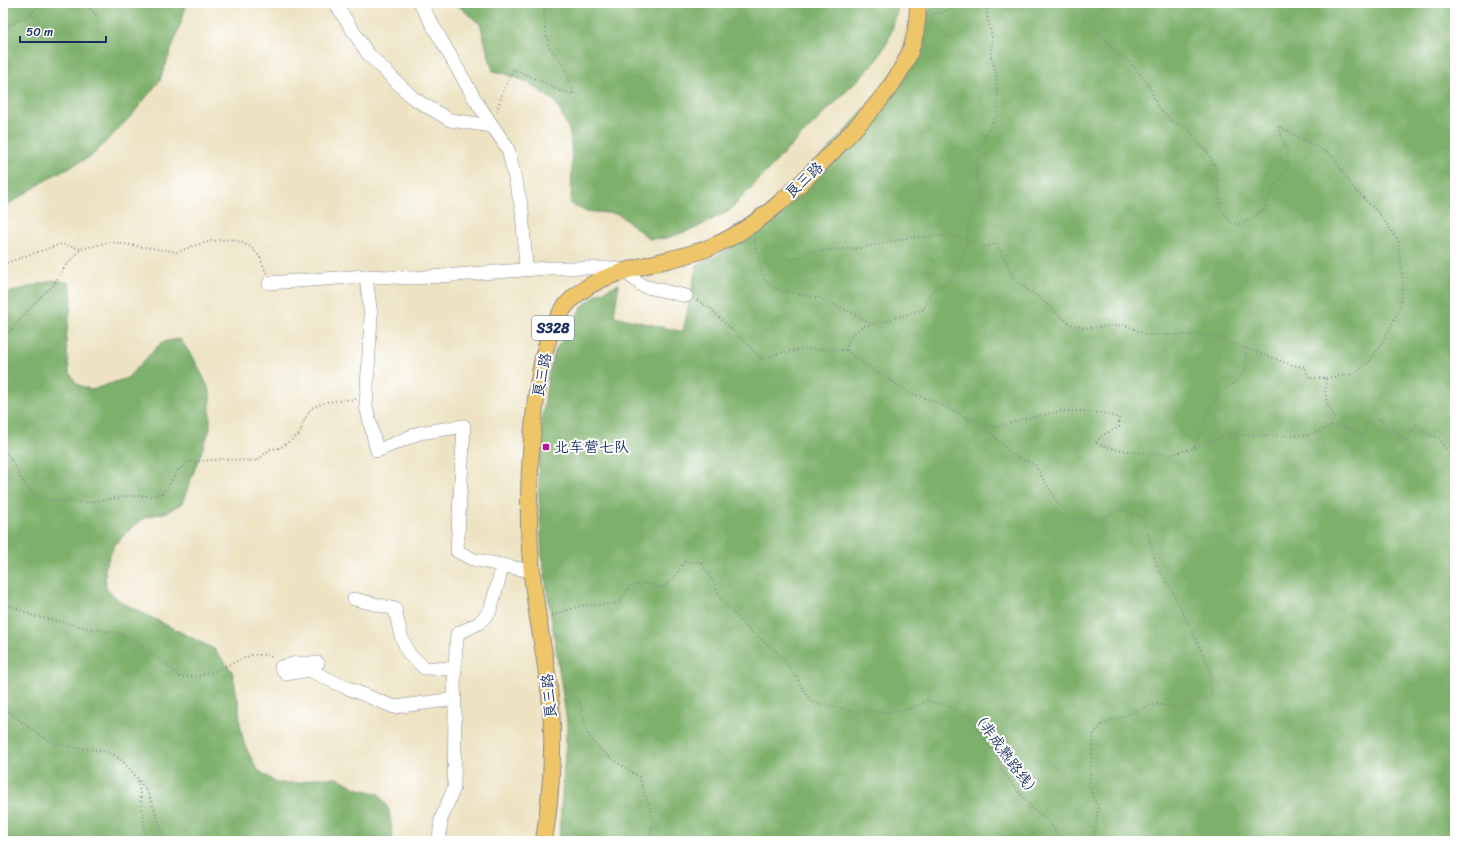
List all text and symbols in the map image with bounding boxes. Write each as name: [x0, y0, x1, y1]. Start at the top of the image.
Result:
scale bar: [20, 18, 106, 44]
text: 50 m: [26, 21, 53, 43]
street label: 良三路: [779, 155, 829, 205]
road number: S328: [532, 316, 574, 340]
street label: 良三路: [525, 350, 559, 400]
place label: 北车营七队: [554, 434, 629, 460]
marker: 北车营七队: [541, 442, 551, 452]
street label: 良三路: [534, 672, 564, 720]
street label: （非成熟路线）: [965, 704, 1047, 804]

